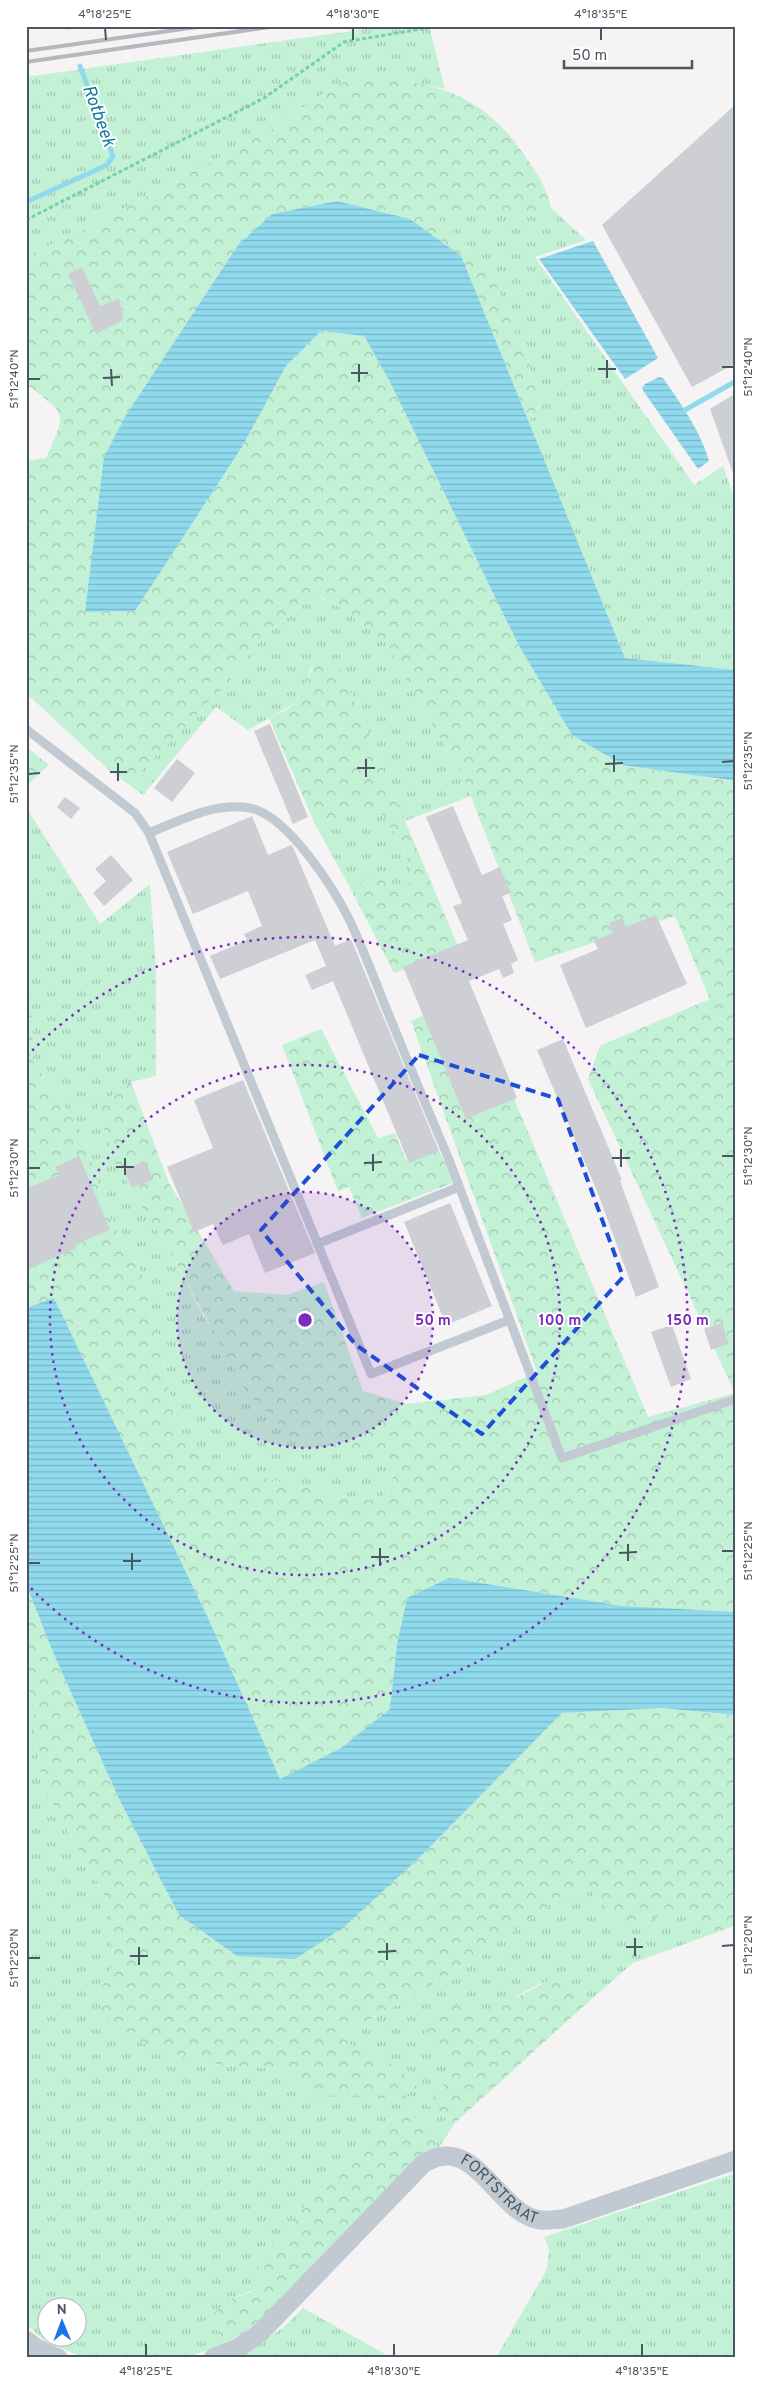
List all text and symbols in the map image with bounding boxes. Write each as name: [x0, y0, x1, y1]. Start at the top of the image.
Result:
text: 4°18'25"E: [78, 7, 132, 23]
text: 4°18'30"E: [326, 7, 380, 23]
text: 4°18'35"E: [574, 7, 628, 23]
scale bar: [564, 38, 692, 70]
text: 50 m: [572, 47, 607, 66]
water label: Rotbeek: [76, 82, 120, 151]
text: 51°12'40"N: [741, 337, 757, 397]
text: 51°12'40"N: [7, 349, 23, 409]
text: 51°12'35"N: [741, 731, 757, 791]
text: 51°12'35"N: [7, 744, 23, 804]
text: 51°12'30"N: [741, 1126, 757, 1186]
text: 51°12'30"N: [7, 1138, 23, 1198]
centre of rings: [296, 1311, 314, 1329]
text: 50 m: [415, 1312, 451, 1331]
text: 100 m: [539, 1312, 581, 1331]
text: 150 m: [667, 1312, 709, 1331]
text: 51°12'25"N: [741, 1521, 757, 1581]
text: 51°12'25"N: [7, 1533, 23, 1593]
text: 51°12'20"N: [741, 1915, 757, 1975]
text: 51°12'20"N: [7, 1928, 23, 1988]
street label: FORTSTRAAT: [456, 2150, 541, 2229]
north arrow: [38, 2296, 88, 2346]
text: N: [57, 2302, 67, 2319]
text: 4°18'25"E: [119, 2364, 173, 2380]
text: 4°18'30"E: [367, 2364, 421, 2380]
text: 4°18'35"E: [615, 2364, 669, 2380]

